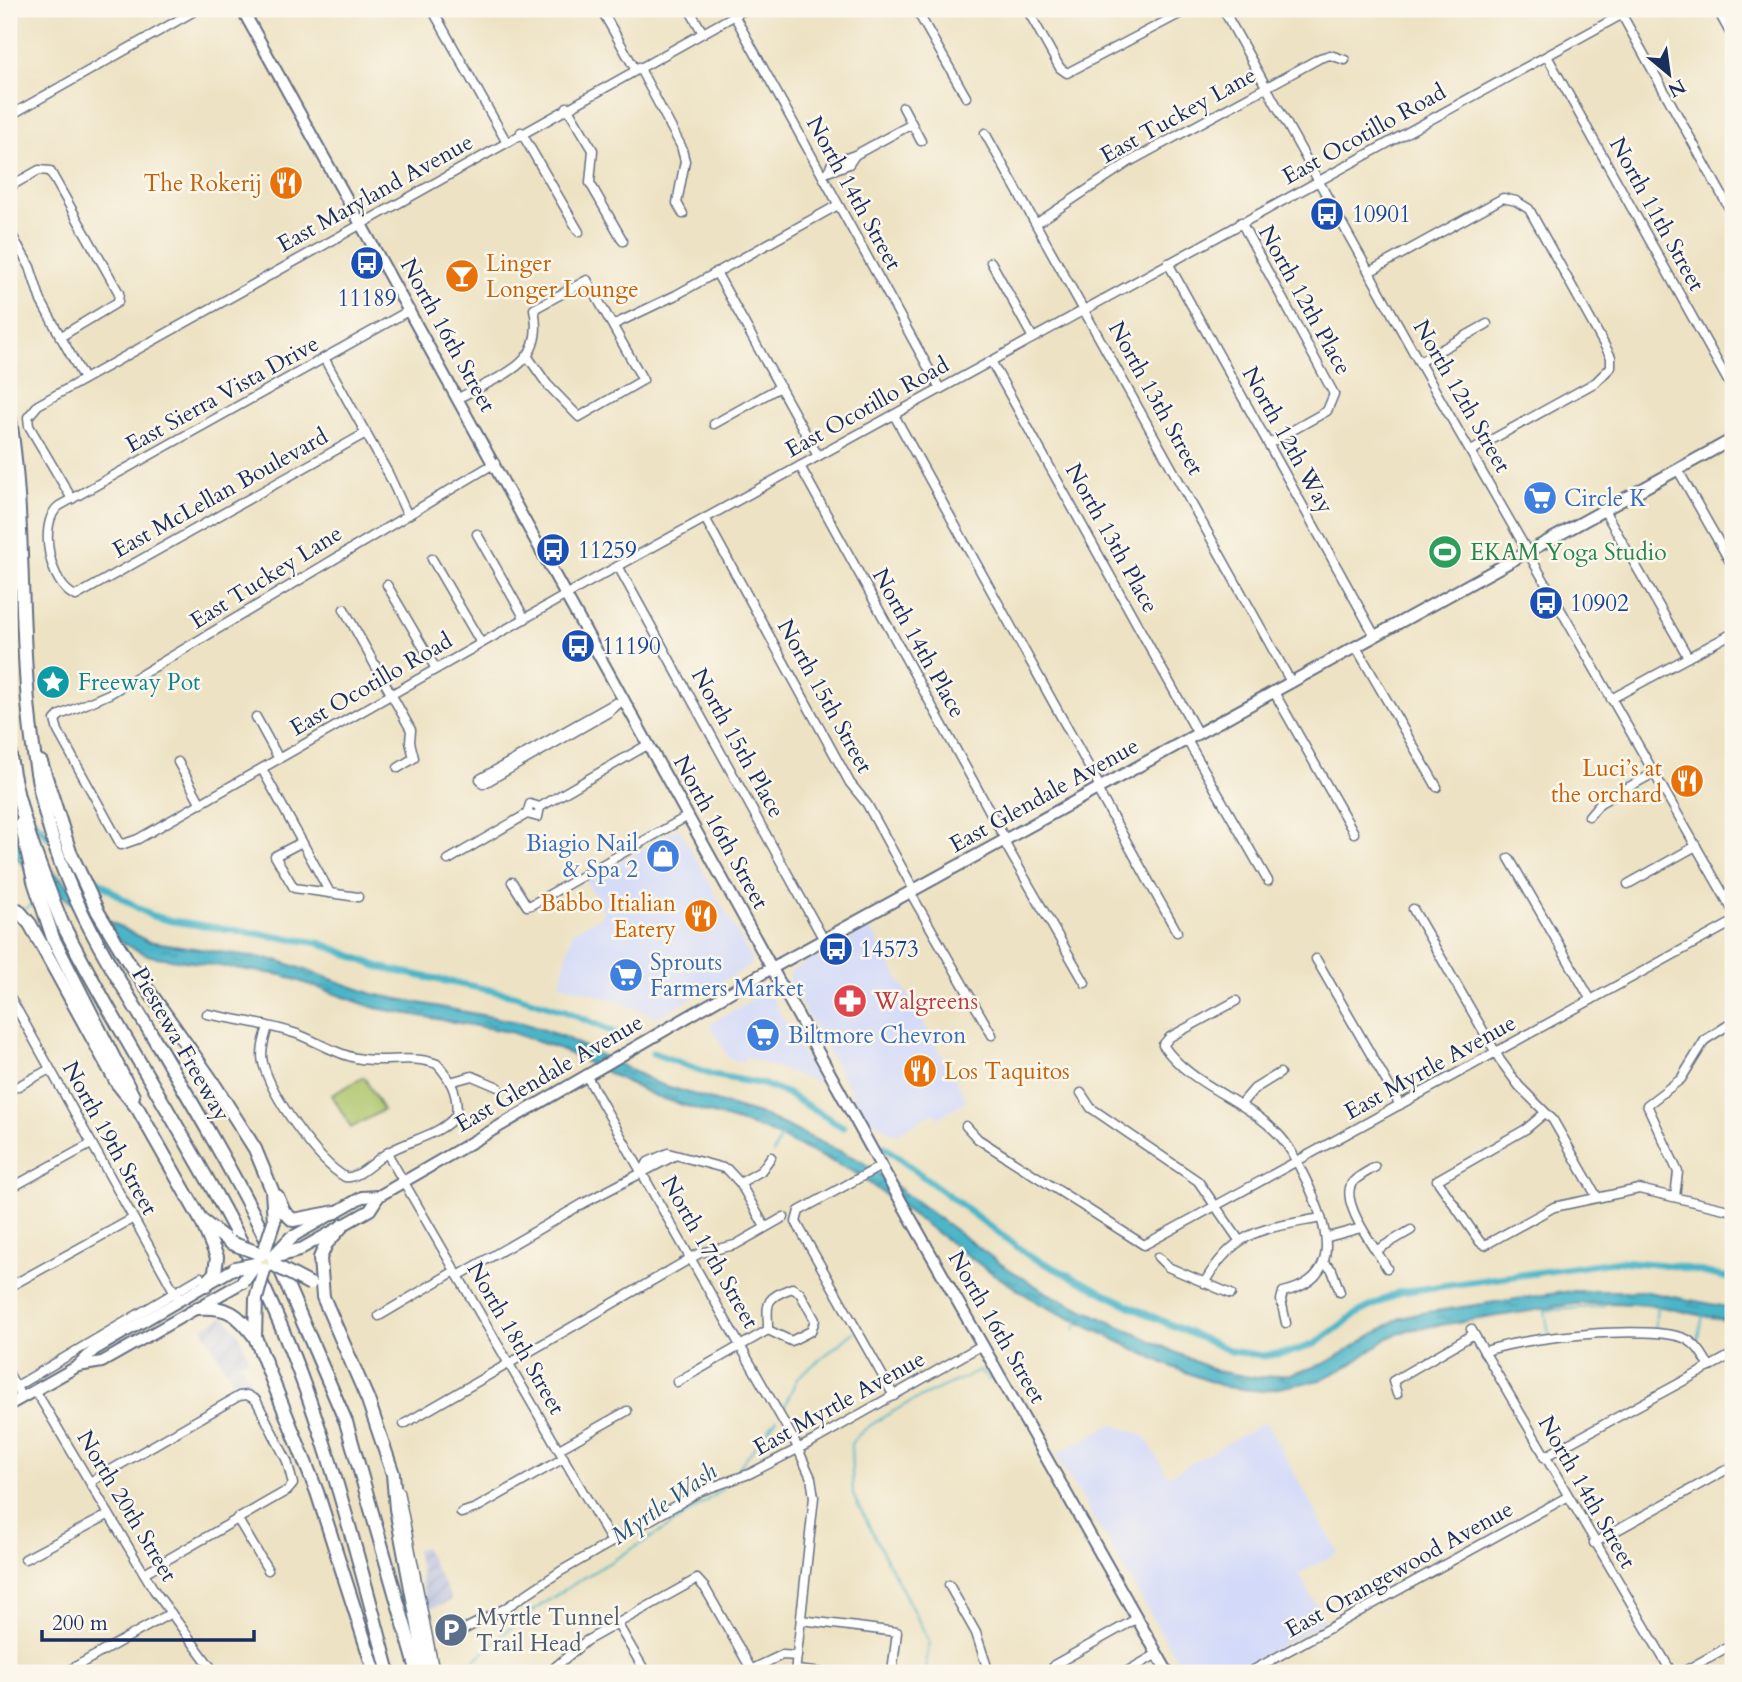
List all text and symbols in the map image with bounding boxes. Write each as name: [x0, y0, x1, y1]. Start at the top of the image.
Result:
north arrow: [1634, 38, 1704, 108]
street label: East Tuckey Lane: [1095, 59, 1261, 171]
text: N: [1663, 73, 1690, 104]
street label: East Ocotillo Road: [1277, 76, 1452, 192]
street label: North 14th Street: [799, 111, 909, 275]
street label: East Maryland Avenue: [272, 126, 478, 260]
street label: North 11th Street: [1602, 132, 1712, 296]
restaurant icon: The Rokerij: [267, 164, 305, 202]
place label: The Rokerij: [143, 168, 262, 199]
bus stop icon: 10901: [1308, 195, 1346, 233]
place label: 10901: [1352, 199, 1411, 230]
street label: North 12th Place: [1251, 220, 1359, 380]
bus stop icon: 11189: [348, 244, 386, 282]
place label: Linger Longer Lounge: [486, 248, 639, 305]
street label: North 16th Street: [393, 253, 503, 417]
bar icon: Linger Longer Lounge: [443, 257, 481, 295]
place label: 11189: [338, 283, 396, 314]
street label: North 12th Street: [1406, 314, 1518, 478]
street label: North 13th Street: [1101, 316, 1211, 480]
street label: East Sierra Vista Drive: [120, 328, 324, 460]
street label: East Ocotillo Road: [780, 349, 955, 465]
street label: North 12th Way: [1235, 361, 1341, 519]
street label: East McLellan Boulevard: [107, 420, 334, 565]
street label: North 13th Place: [1058, 458, 1166, 618]
supermarket icon: Circle K: [1521, 479, 1559, 517]
place label: Circle K: [1564, 483, 1647, 514]
street label: East Tuckey Lane: [184, 518, 348, 636]
bus stop icon: 11259: [534, 531, 572, 569]
sports icon: EKAM Yoga Studio: [1426, 533, 1464, 571]
place label: 11259: [578, 535, 637, 566]
place label: EKAM Yoga Studio: [1470, 537, 1667, 568]
street label: North 14th Place: [865, 563, 973, 723]
bus stop icon: 10902: [1527, 584, 1565, 622]
place label: 10902: [1570, 588, 1629, 619]
street label: North 15th Street: [770, 614, 880, 778]
street label: East Ocotillo Road: [284, 625, 458, 743]
bus stop icon: 11190: [559, 627, 597, 665]
place label: 11190: [602, 631, 661, 662]
place icon: Freeway Pot: [34, 663, 72, 701]
street label: North 15th Place: [684, 663, 792, 823]
place label: Freeway Pot: [78, 667, 200, 698]
street label: East Glendale Avenue: [944, 730, 1144, 860]
street label: North 16th Street: [666, 750, 776, 914]
place label: Luci’s at the orchard: [1551, 753, 1663, 810]
restaurant icon: Luci’s at the orchard: [1668, 762, 1706, 800]
place label: Biagio Nail & Spa 2: [526, 828, 638, 885]
shop icon: Biagio Nail & Spa 2: [644, 837, 682, 875]
place label: Babbo Itialian Eatery: [540, 888, 676, 945]
restaurant icon: Babbo Itialian Eatery: [682, 897, 720, 935]
bus stop icon: 14573: [817, 930, 855, 968]
place label: 14573: [860, 934, 919, 965]
place label: Sprouts Farmers Market: [650, 947, 804, 1004]
supermarket icon: Sprouts Farmers Market: [607, 956, 645, 994]
street label: Piestewa Freeway: [124, 961, 238, 1127]
pharmacy icon: Walgreens: [831, 982, 869, 1020]
place label: Walgreens: [873, 986, 978, 1017]
street label: East Glendale Avenue: [449, 1007, 649, 1139]
street label: East Myrtle Avenue: [1339, 1007, 1521, 1127]
supermarket icon: Biltmore Chevron: [744, 1016, 782, 1054]
place label: Biltmore Chevron: [788, 1020, 966, 1051]
restaurant icon: Los Taquitos: [901, 1052, 939, 1090]
street label: North 19th Street: [55, 1056, 165, 1220]
place label: Los Taquitos: [944, 1056, 1070, 1087]
street label: North 17th Street: [654, 1170, 766, 1334]
street label: North 16th Street: [941, 1245, 1053, 1409]
street label: North 18th Street: [460, 1256, 572, 1420]
street label: East Myrtle Avenue: [748, 1343, 930, 1463]
street label: North 14th Street: [1531, 1410, 1643, 1574]
street label: North 20th Street: [70, 1425, 184, 1587]
water label: Myrtle Wash: [604, 1455, 724, 1553]
street label: East Orangewood Avenue: [1279, 1493, 1519, 1645]
scale bar: [42, 1598, 254, 1642]
place label: Myrtle Tunnel Trail Head: [476, 1602, 620, 1659]
text: 200 m: [52, 1609, 108, 1638]
parking icon: Myrtle Tunnel Trail Head: [432, 1611, 470, 1649]

